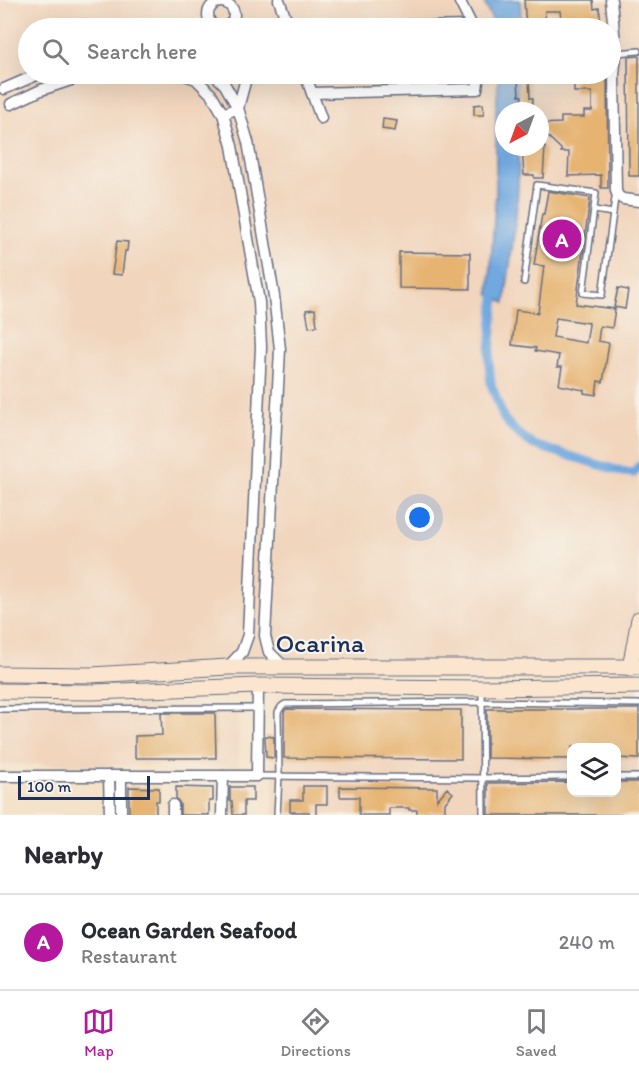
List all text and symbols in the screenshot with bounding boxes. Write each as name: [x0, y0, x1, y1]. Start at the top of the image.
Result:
search box: [18, 18, 621, 84]
icon: search: [39, 35, 72, 68]
text: Search here: [87, 38, 197, 65]
north arrow: [495, 102, 549, 156]
pin: A: [542, 216, 582, 262]
your location: [405, 503, 434, 532]
street label: Ocarina: [275, 627, 365, 659]
map controls: [567, 743, 621, 797]
button: layers: [567, 743, 621, 797]
scale bar: [18, 773, 150, 800]
text: 100 m: [27, 777, 71, 796]
text: Nearby: [24, 838, 103, 870]
text: Ocean Garden Seafood: [81, 917, 297, 944]
text: A: [37, 930, 50, 954]
text: 240 m: [559, 930, 615, 954]
text: Restaurant: [81, 944, 177, 968]
tab: Map: [82, 1005, 115, 1060]
tab: Directions: [280, 1005, 351, 1060]
tab: Saved: [516, 1005, 557, 1060]

